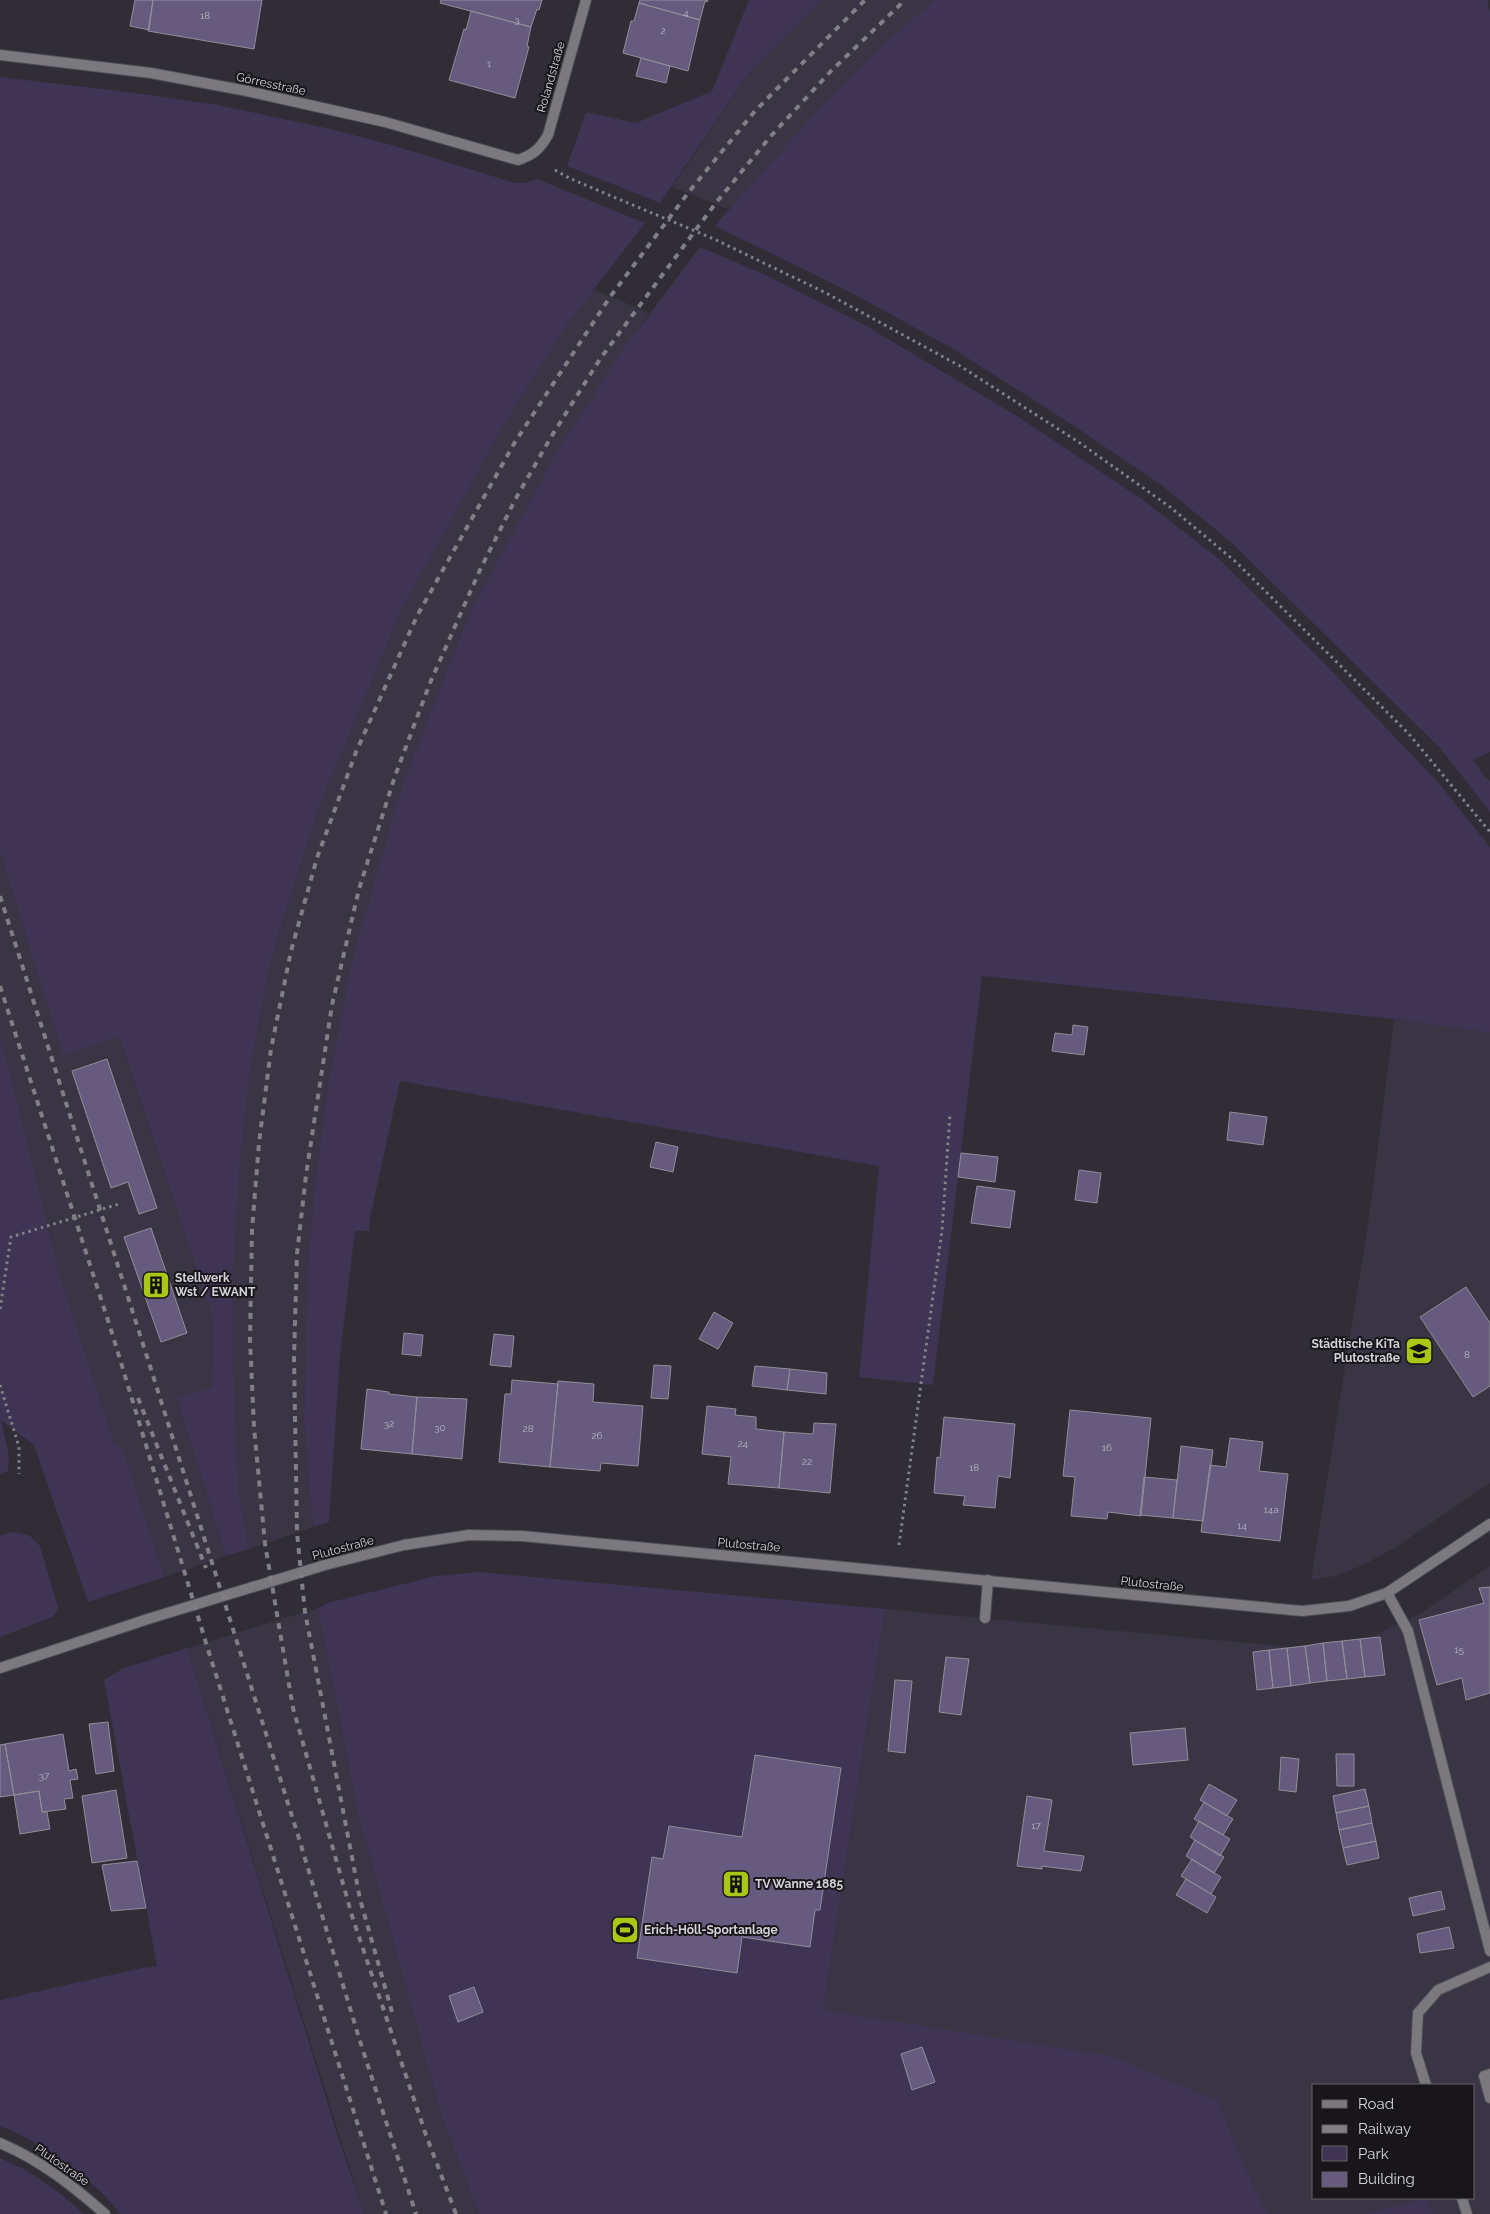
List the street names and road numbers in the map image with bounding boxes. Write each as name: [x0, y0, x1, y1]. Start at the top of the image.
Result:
street label: Rolandstraße: [534, 40, 568, 114]
street label: Görresstraße: [235, 70, 307, 98]
street label: Plutostraße: [311, 1533, 375, 1563]
street label: Plutostraße: [717, 1535, 781, 1555]
street label: Plutostraße: [1120, 1574, 1184, 1594]
street label: Plutostraße: [32, 2141, 92, 2189]

